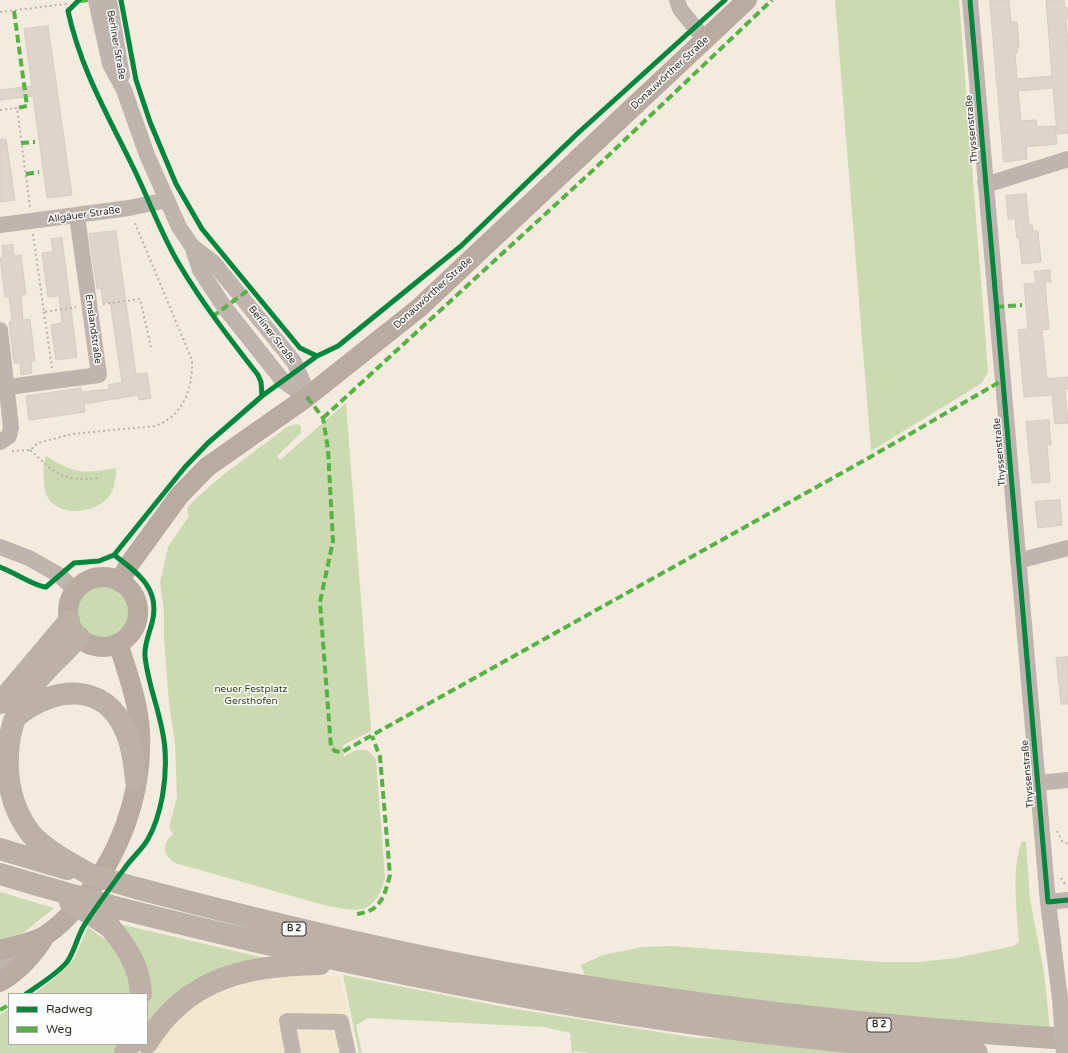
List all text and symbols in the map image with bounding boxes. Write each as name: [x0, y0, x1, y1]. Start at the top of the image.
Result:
street label: Berliner Straße: [104, 9, 128, 81]
street label: Donauwörther Straße: [629, 34, 711, 112]
street label: Thyssenstraße: [963, 94, 981, 164]
street label: Allgäuer Straße: [47, 204, 121, 226]
street label: Donauwörther Straße: [391, 254, 475, 332]
street label: Emslandstraße: [82, 293, 104, 365]
street label: Berliner Straße: [246, 304, 298, 366]
street label: Thyssenstraße: [991, 417, 1009, 487]
park label: neuer Festplatz Gersthofen: [215, 683, 287, 706]
street label: Thyssenstraße: [1019, 739, 1037, 809]
road number: B 2: [282, 922, 306, 936]
legend: [8, 993, 148, 1045]
text: Radweg: [46, 1002, 93, 1016]
road number: B 2: [867, 1018, 891, 1032]
text: Weg: [46, 1022, 72, 1036]

